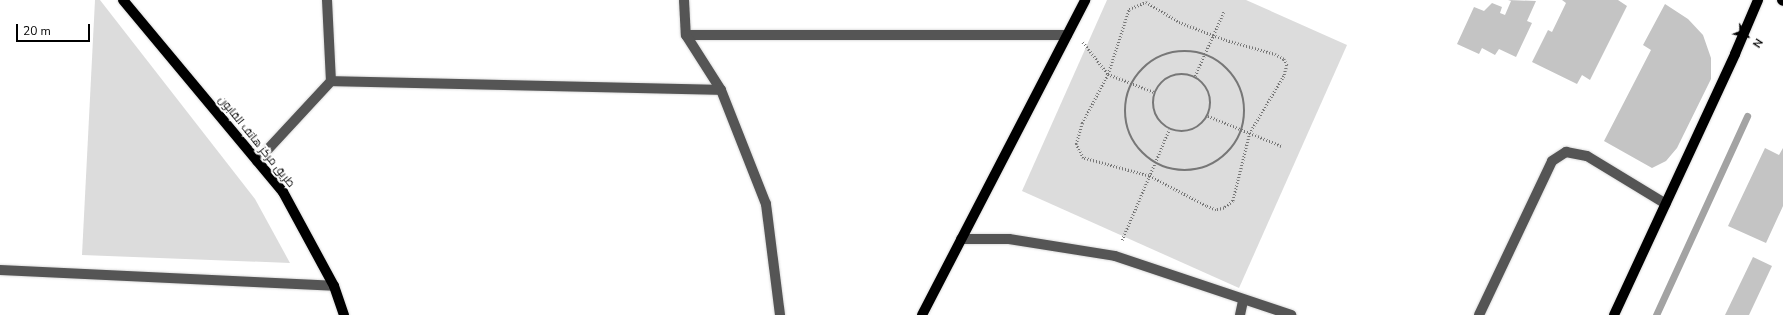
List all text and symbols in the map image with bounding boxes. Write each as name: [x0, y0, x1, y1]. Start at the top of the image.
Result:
scale bar: [18, 16, 92, 42]
north arrow: [1727, 16, 1767, 56]
text: 20 m: [23, 23, 51, 39]
text: N: [1749, 35, 1766, 50]
street label: طريق مركز هاتف القابون: [215, 94, 297, 190]

